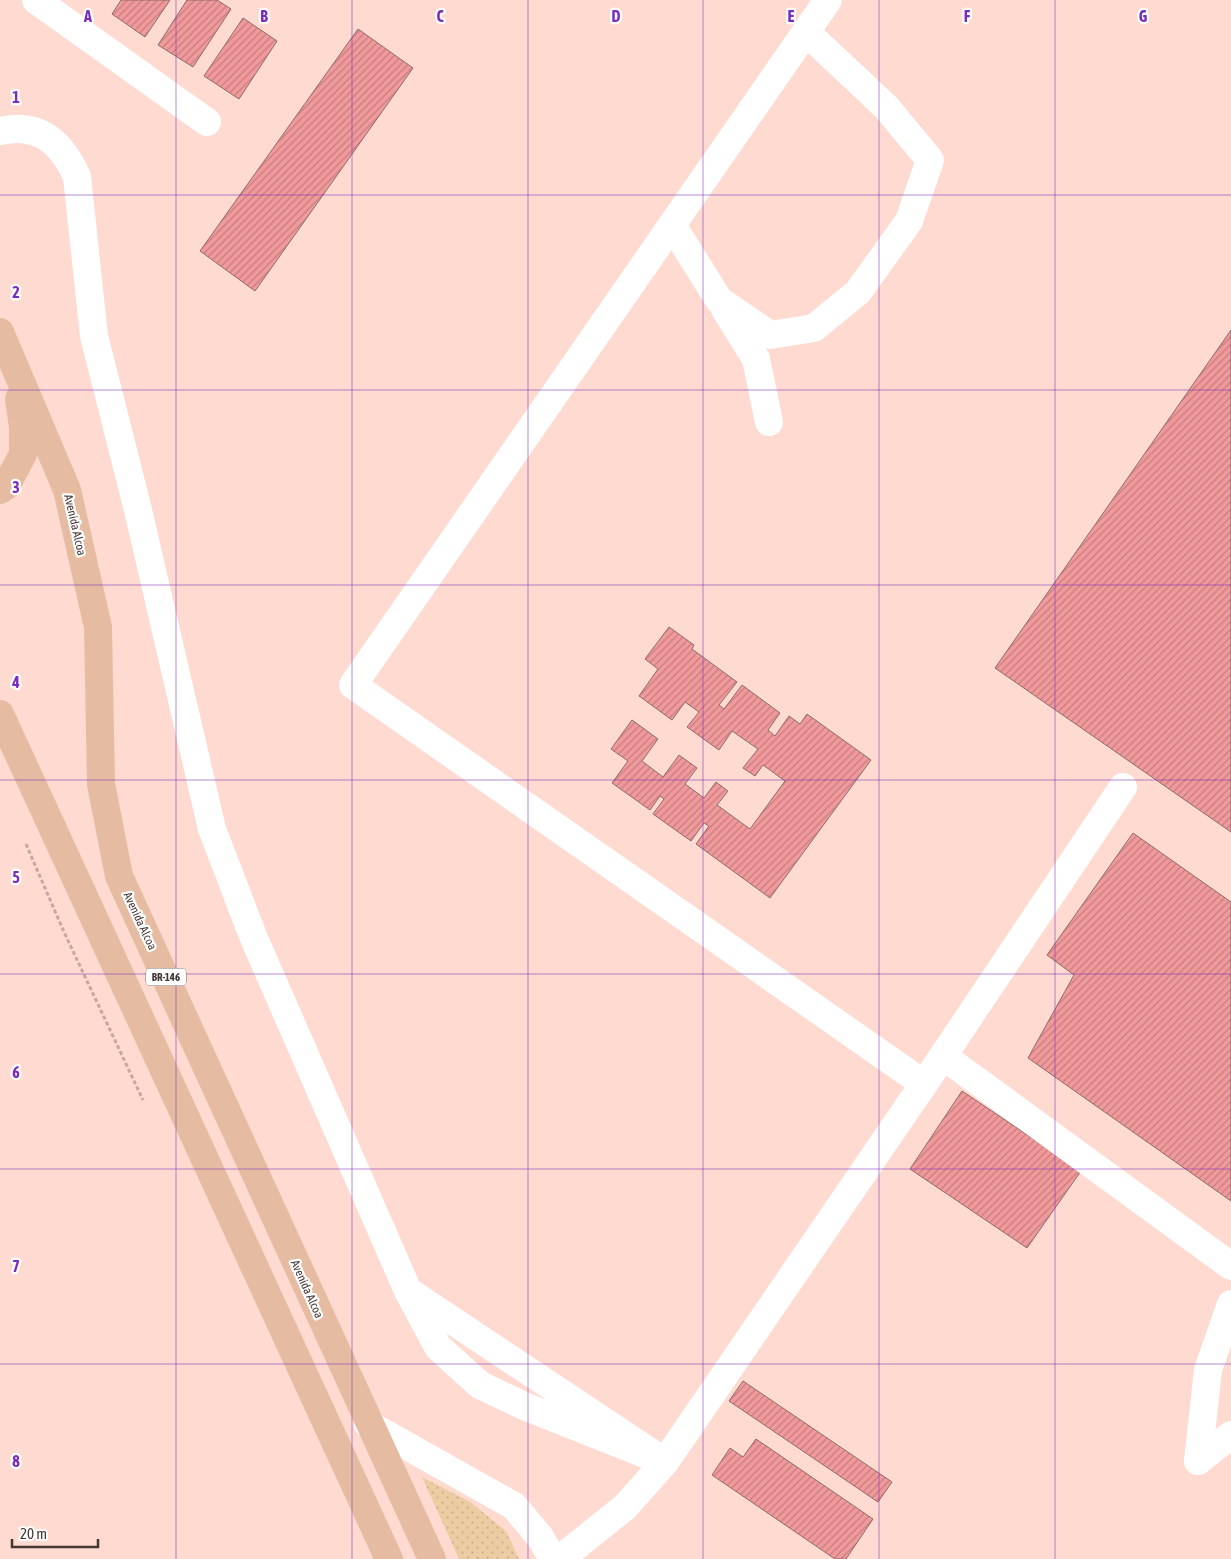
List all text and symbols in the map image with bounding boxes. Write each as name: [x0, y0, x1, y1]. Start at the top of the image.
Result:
text: A: [83, 7, 92, 25]
text: B: [260, 7, 268, 25]
text: C: [436, 7, 444, 25]
text: D: [612, 7, 621, 25]
text: E: [788, 7, 795, 25]
text: F: [964, 7, 971, 25]
text: G: [1139, 7, 1148, 25]
text: 1: [12, 88, 20, 106]
text: 2: [12, 283, 20, 301]
text: 3: [12, 478, 20, 496]
street label: Avenida Alcoa: [61, 493, 89, 557]
text: 4: [11, 673, 20, 691]
text: 5: [12, 868, 20, 886]
street label: Avenida Alcoa: [121, 890, 159, 952]
road number: BR-146: [146, 969, 186, 986]
text: 6: [12, 1063, 20, 1081]
text: 7: [12, 1257, 20, 1275]
street label: Avenida Alcoa: [288, 1258, 326, 1320]
text: 8: [12, 1452, 20, 1470]
scale bar: [12, 1516, 99, 1548]
text: 20 m: [20, 1525, 47, 1542]

